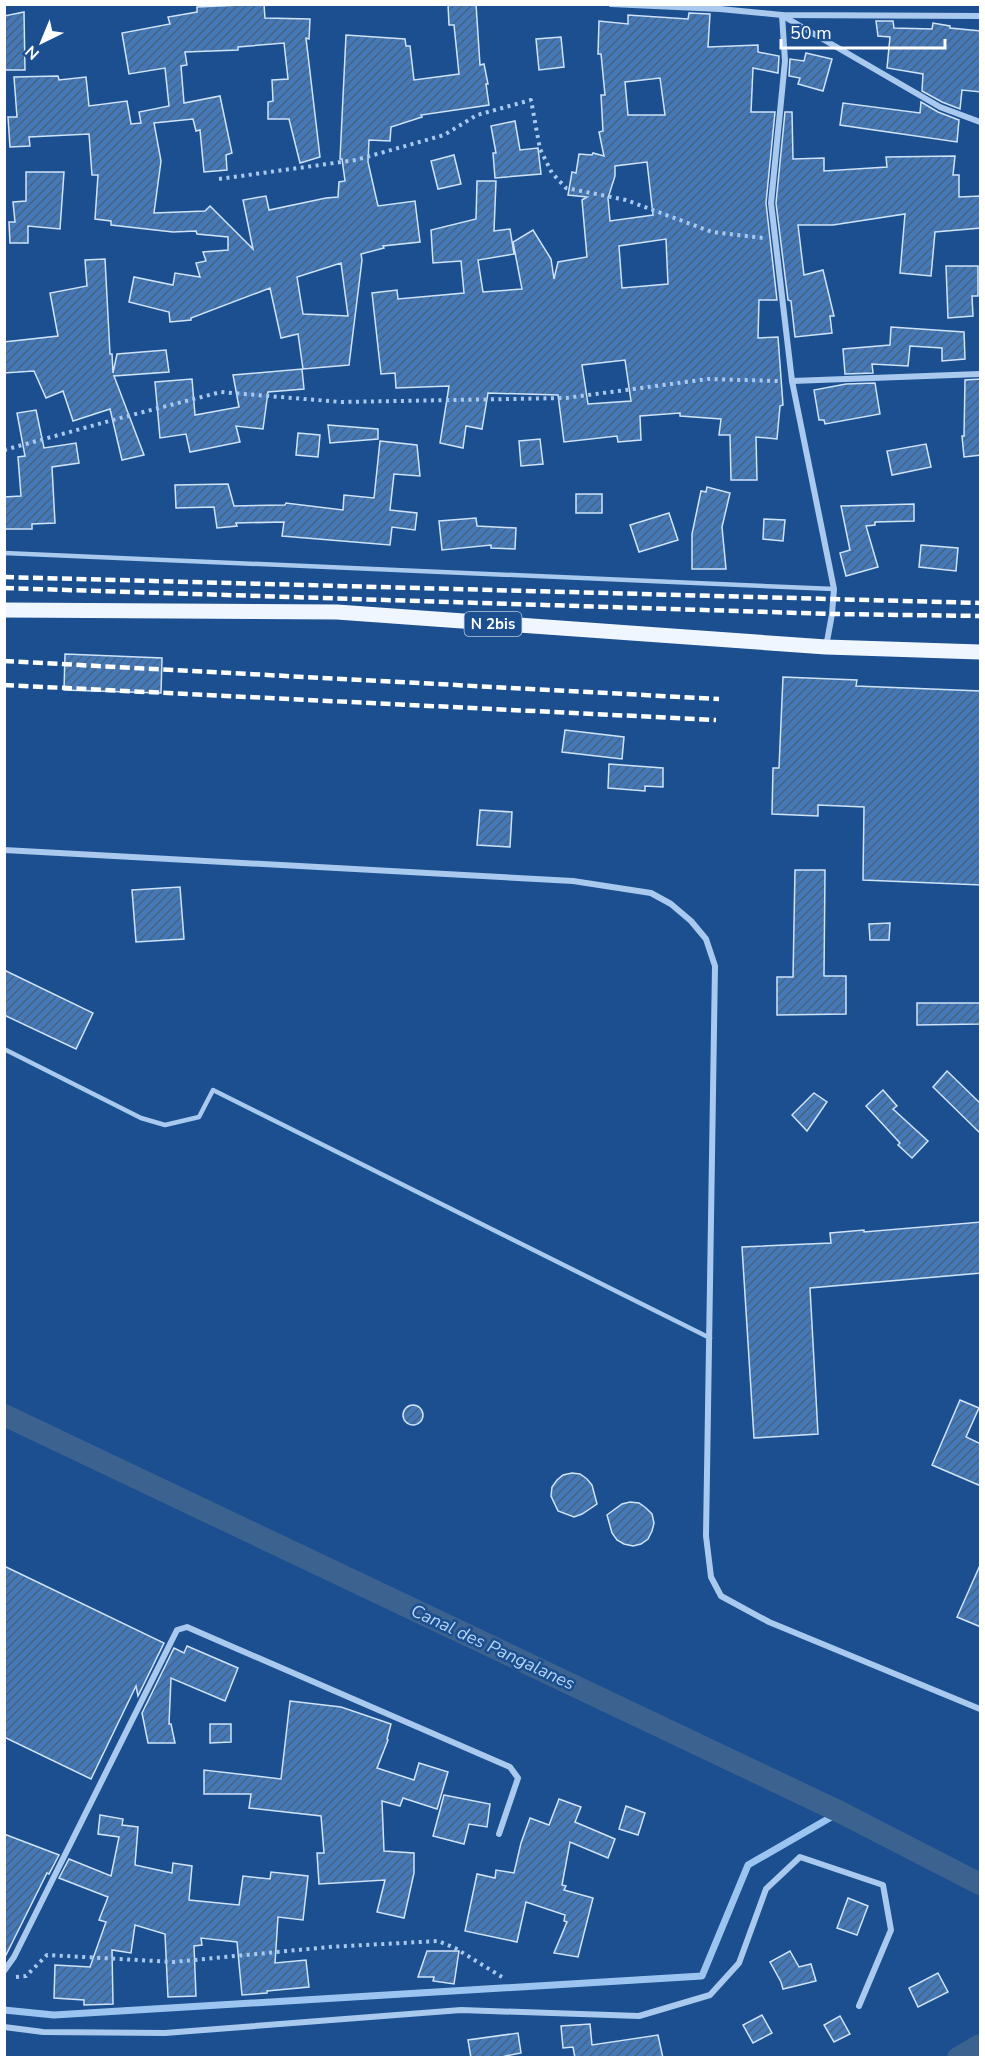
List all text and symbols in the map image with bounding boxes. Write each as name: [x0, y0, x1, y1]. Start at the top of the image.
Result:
north arrow: [12, 12, 72, 72]
scale bar: [781, 12, 944, 50]
text: 50 m: [790, 21, 832, 45]
text: N: [21, 40, 44, 64]
road number: N 2bis: [464, 612, 522, 636]
water label: Canal des Pangalanes: [407, 1598, 579, 1696]

